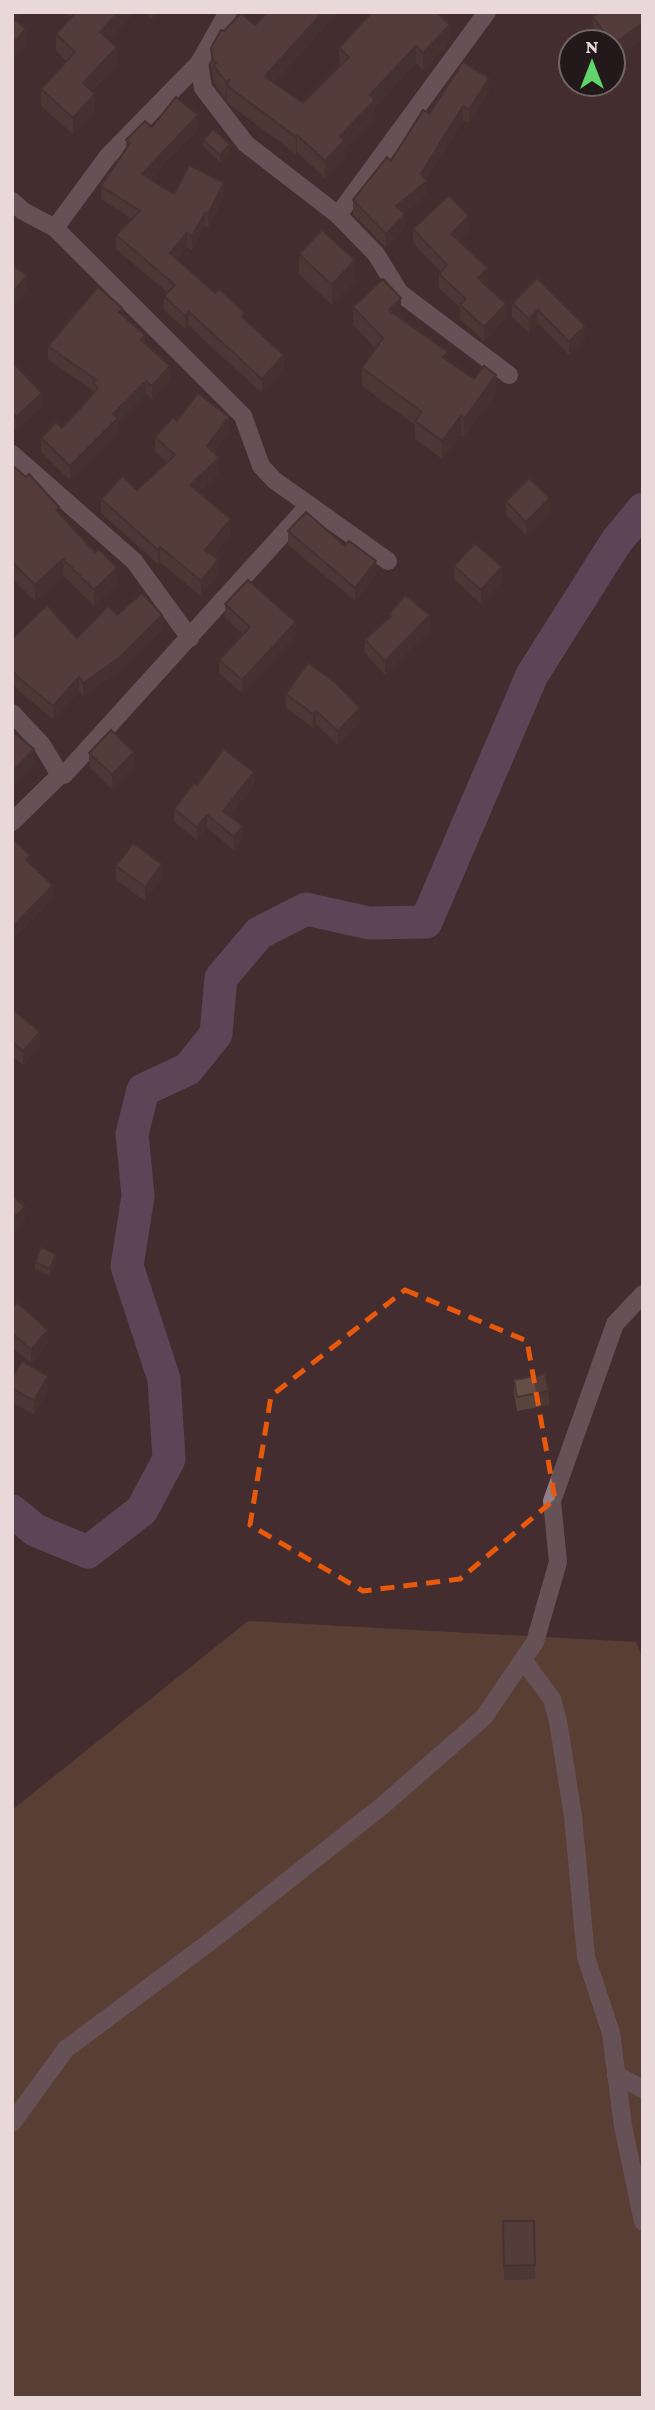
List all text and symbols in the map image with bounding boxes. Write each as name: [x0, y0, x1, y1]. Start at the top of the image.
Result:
north arrow: [557, 28, 627, 98]
text: N: [586, 36, 599, 57]

